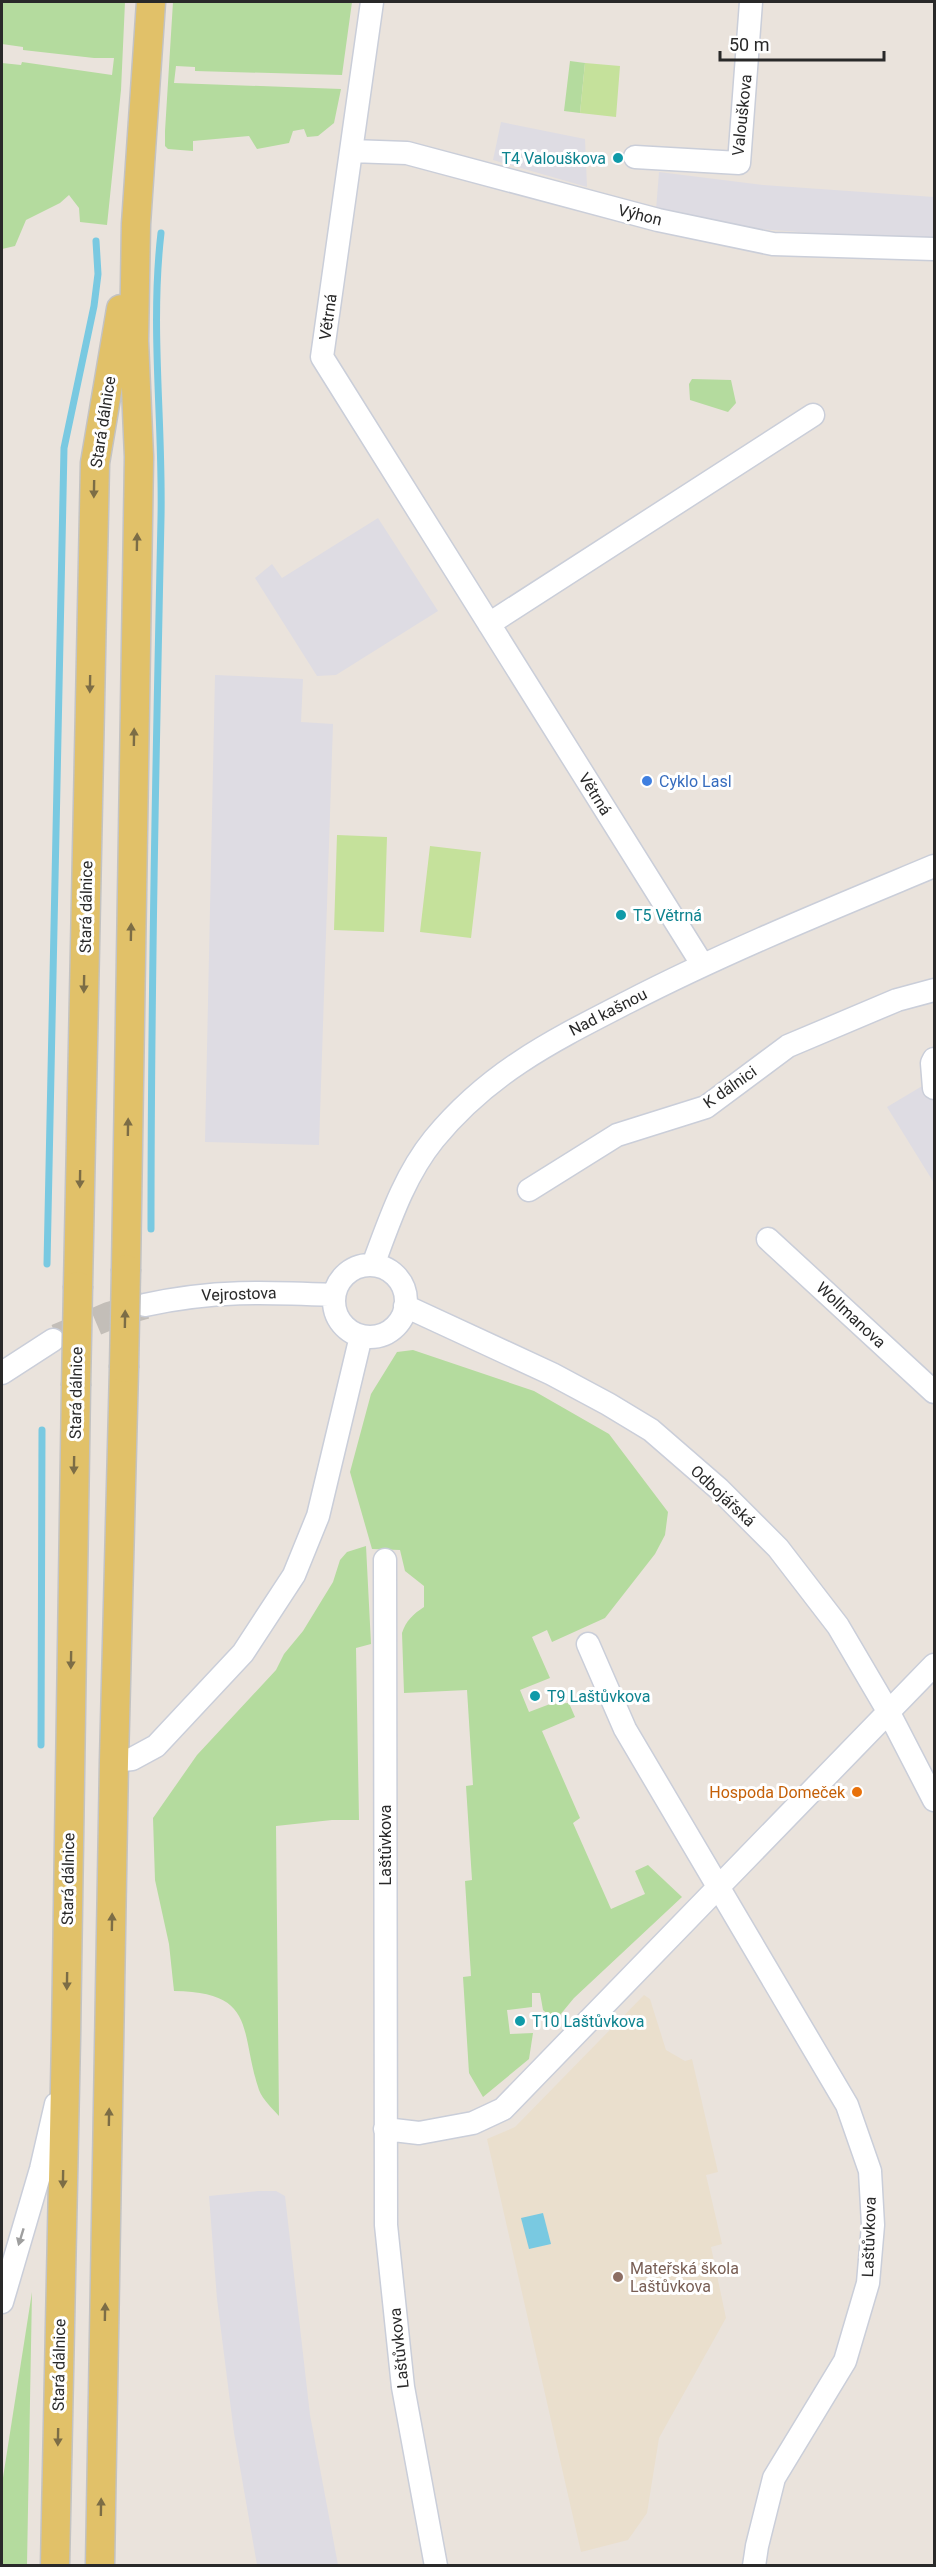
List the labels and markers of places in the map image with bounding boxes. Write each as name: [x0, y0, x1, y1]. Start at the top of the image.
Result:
place label: T4 Valouškova: [501, 149, 606, 168]
marker: T4 Valouškova: [611, 151, 625, 165]
place label: Cyklo Lasl: [659, 772, 732, 791]
marker: Cyklo Lasl: [640, 774, 654, 788]
place label: T5 Větrná: [633, 906, 702, 925]
marker: T5 Větrná: [614, 908, 628, 922]
place label: T9 Laštůvkova: [547, 1687, 650, 1706]
marker: T9 Laštůvkova: [528, 1689, 542, 1703]
place label: Hospoda Domeček: [709, 1783, 846, 1802]
marker: Hospoda Domeček: [850, 1785, 864, 1799]
place label: T10 Laštůvkova: [532, 2012, 644, 2031]
marker: T10 Laštůvkova: [513, 2014, 527, 2028]
place label: Mateřská škola Laštůvkova: [630, 2259, 739, 2296]
marker: Mateřská škola Laštůvkova: [611, 2270, 625, 2284]

